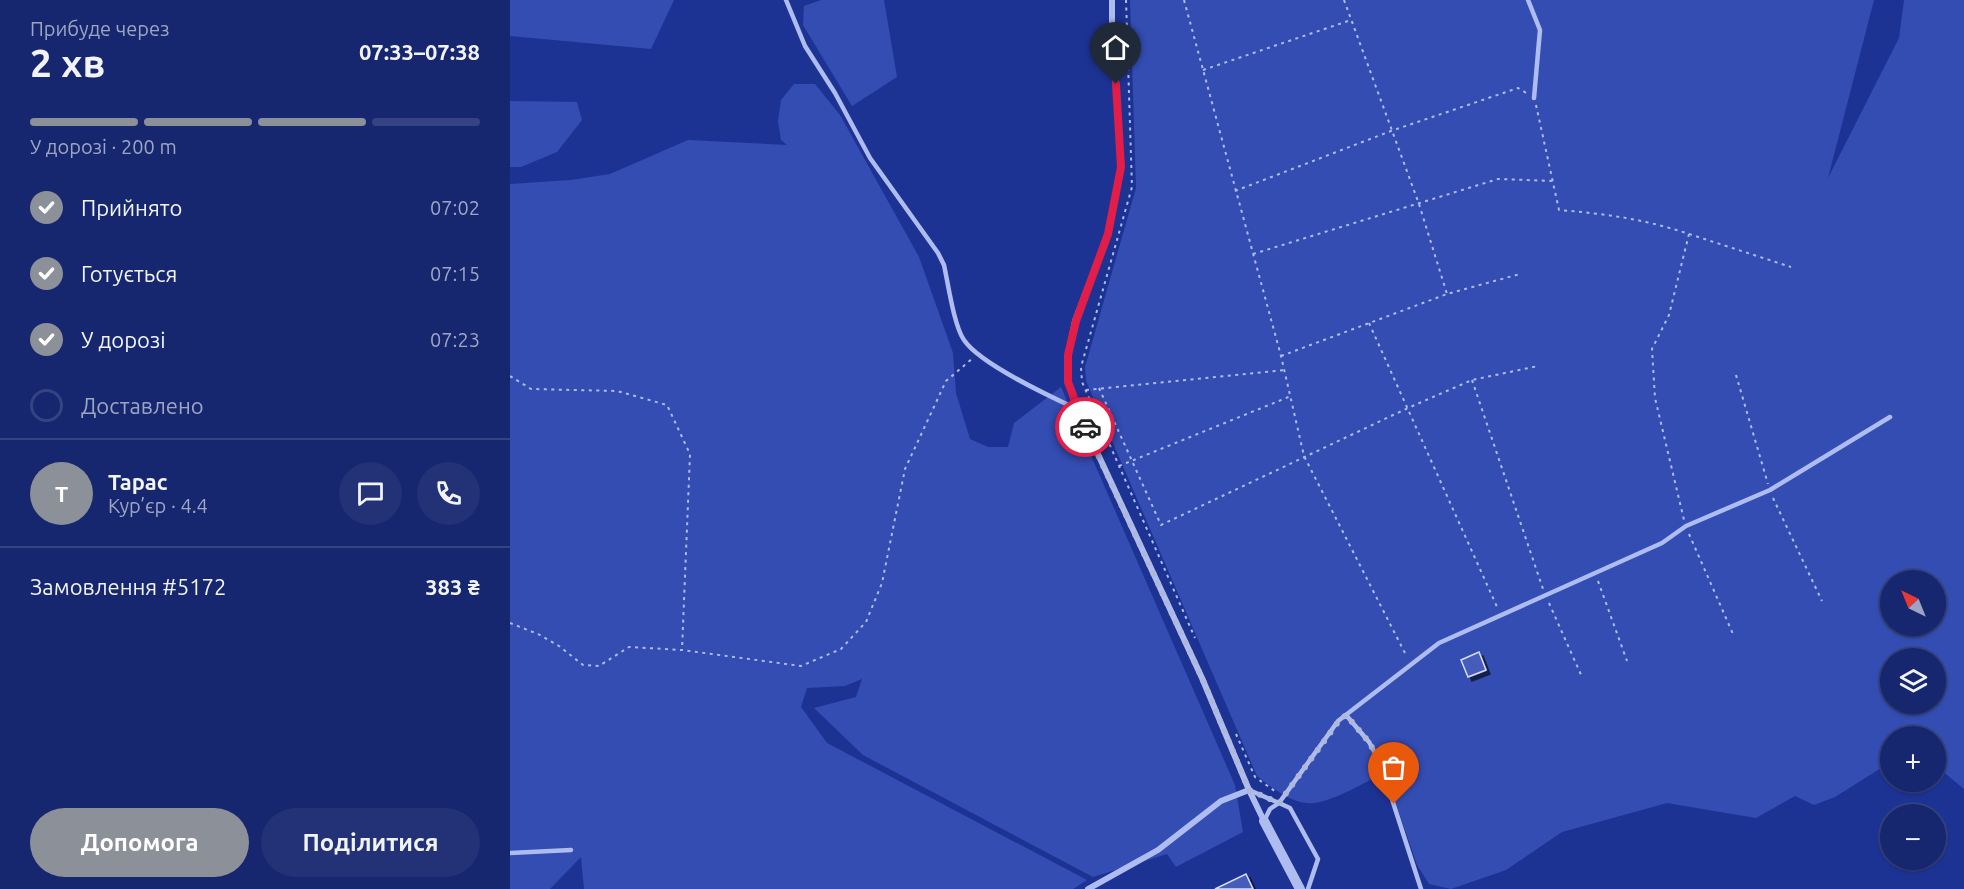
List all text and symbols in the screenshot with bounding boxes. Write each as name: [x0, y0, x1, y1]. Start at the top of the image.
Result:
text: Прибуде через: [30, 17, 170, 40]
pin: [1090, 22, 1141, 84]
icon: home: [1099, 31, 1132, 64]
text: 07:33–07:38: [359, 39, 480, 64]
text: 2 хв: [30, 41, 105, 84]
text: У дорозі · 200 m: [30, 135, 177, 158]
icon: check: [30, 191, 63, 224]
text: Прийнято: [81, 195, 182, 220]
text: 07:02: [430, 196, 480, 219]
icon: check: [30, 257, 63, 290]
text: Готується: [81, 261, 177, 286]
text: 07:15: [430, 262, 480, 285]
icon: check: [30, 323, 63, 356]
text: У дорозі: [81, 327, 166, 352]
text: 07:23: [430, 328, 480, 351]
text: Доставлено: [81, 393, 204, 418]
courier: [1055, 397, 1115, 457]
icon: car: [1069, 411, 1102, 444]
button: chat: [339, 462, 402, 525]
button: phone: [417, 462, 480, 525]
text: Тарас: [108, 469, 168, 494]
text: Т: [55, 481, 68, 506]
text: Кур’єр · 4.4: [108, 494, 208, 517]
north arrow: [1880, 570, 1946, 636]
map controls: [1880, 570, 1946, 870]
text: Замовлення #5172: [30, 574, 226, 599]
text: 383 ₴: [425, 574, 480, 599]
button: layers: [1880, 648, 1946, 714]
button: +: [1880, 726, 1946, 792]
pin: [1368, 742, 1419, 804]
icon: bag: [1377, 751, 1410, 784]
button: −: [1880, 804, 1946, 870]
button: Допомога: [30, 808, 249, 877]
button: Поділитися: [261, 808, 480, 877]

